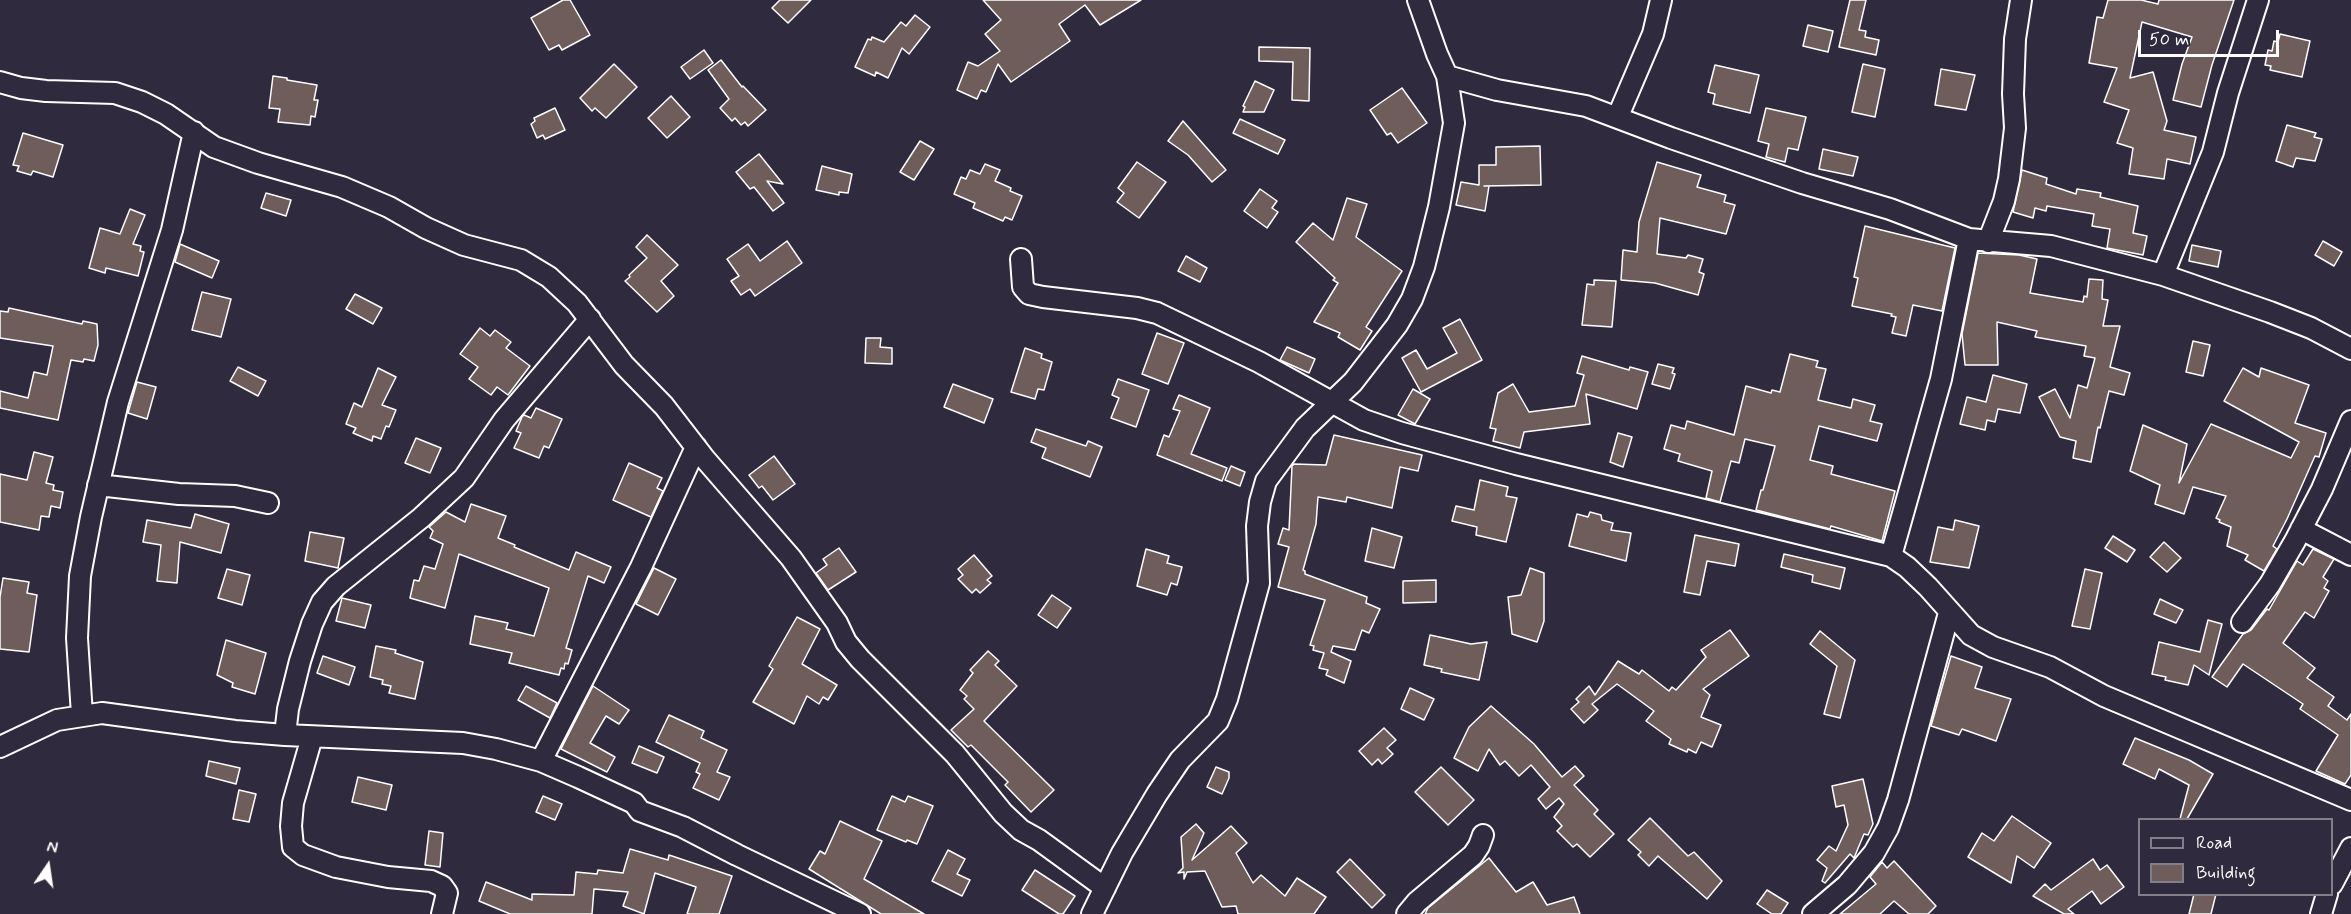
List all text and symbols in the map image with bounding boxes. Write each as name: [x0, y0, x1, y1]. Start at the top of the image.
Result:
scale bar: [2141, 18, 2282, 56]
text: 50 m: [2149, 28, 2189, 52]
legend: [2138, 818, 2333, 896]
text: Road: [2196, 831, 2232, 855]
north arrow: [18, 836, 78, 896]
text: N: [45, 837, 60, 859]
text: Building: [2196, 861, 2256, 885]

